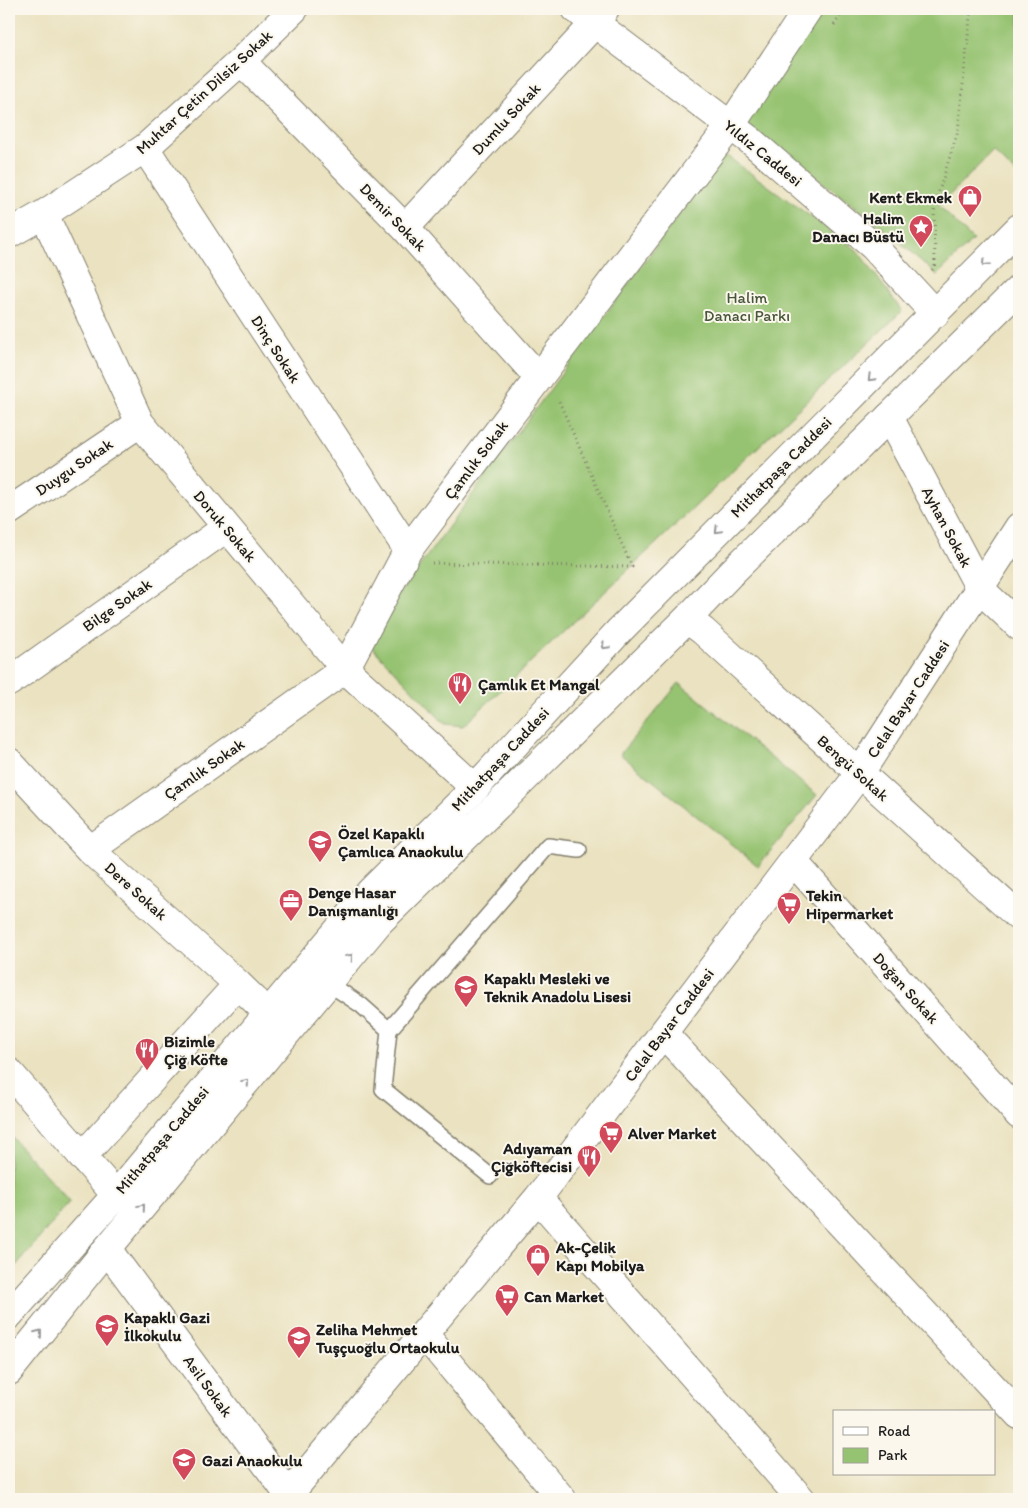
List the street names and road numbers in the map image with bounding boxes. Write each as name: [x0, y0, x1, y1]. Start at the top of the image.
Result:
street label: Muhtar Çetin Dilsiz Sokak: [132, 25, 277, 158]
street label: Dumlu Sokak: [468, 78, 545, 159]
street label: Yıldız Caddesi: [720, 116, 806, 190]
street label: Demir Sokak: [356, 179, 431, 256]
street label: Dinç Sokak: [247, 312, 305, 387]
street label: Mithatpaşa Caddesi: [727, 413, 835, 521]
street label: Çamlık Sokak: [440, 416, 512, 503]
street label: Duygu Sokak: [32, 434, 117, 500]
street label: Ayhan Sokak: [918, 483, 976, 571]
street label: Doruk Sokak: [190, 486, 261, 566]
street label: Bilge Sokak: [79, 574, 156, 636]
street label: Celal Bayar Caddesi: [863, 636, 953, 762]
street label: Mithatpaşa Caddesi: [447, 703, 553, 815]
street label: Bengü Sokak: [813, 731, 893, 806]
street label: Çamlık Sokak: [160, 734, 249, 804]
street label: Dere Sokak: [101, 858, 172, 925]
street label: Doğan Sokak: [869, 948, 943, 1028]
street label: Celal Bayar Caddesi: [620, 965, 718, 1085]
street label: Mithatpaşa Caddesi: [111, 1082, 213, 1198]
street label: Asil Sokak: [179, 1351, 237, 1421]

